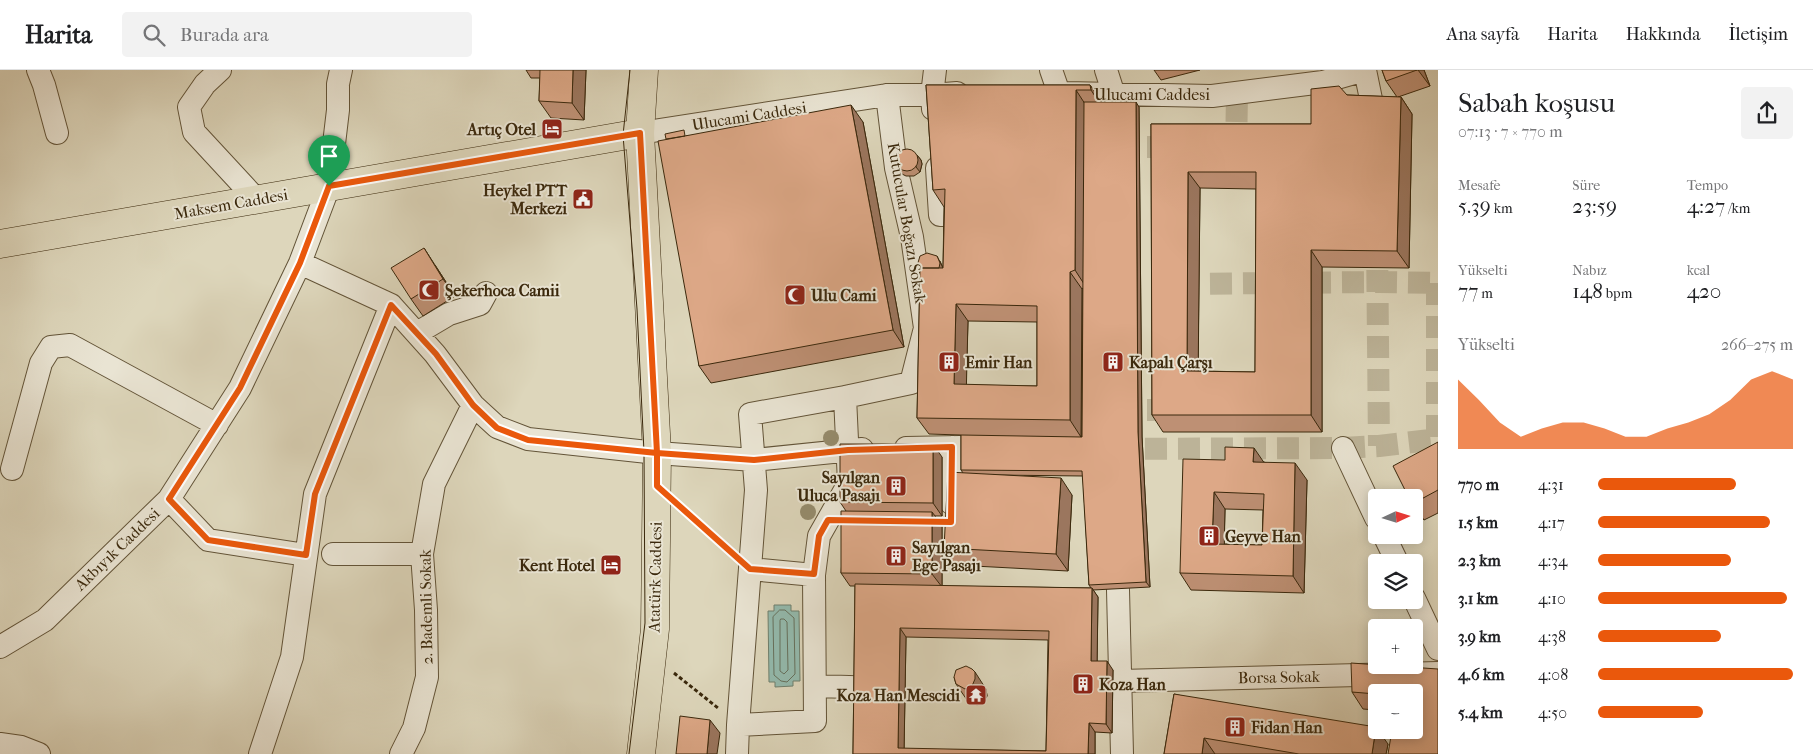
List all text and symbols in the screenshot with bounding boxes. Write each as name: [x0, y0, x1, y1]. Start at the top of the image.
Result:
search box: [122, 12, 472, 57]
text: Harita: [25, 21, 92, 49]
icon: search: [140, 21, 168, 49]
text: Burada ara: [180, 24, 269, 46]
text: Ana sayfa: [1446, 24, 1519, 45]
text: Harita: [1547, 24, 1598, 45]
text: Hakkında: [1626, 24, 1701, 45]
text: İletişim: [1729, 24, 1788, 45]
street label: Ulucami Caddesi: [1094, 85, 1210, 104]
text: Sabah koşusu: [1458, 86, 1615, 119]
button: share: [1741, 87, 1793, 139]
street label: Ulucami Caddesi: [690, 98, 808, 134]
hotel icon: Artıç Otel: [540, 117, 564, 141]
place label: Artıç Otel: [466, 120, 537, 140]
text: 07:13 · 7 × 770 m: [1458, 122, 1563, 141]
pin: [308, 135, 350, 186]
street label: Kutucular Boğazı Sokak: [883, 141, 931, 306]
icon: arrive: [315, 142, 343, 170]
text: Mesafe: [1458, 177, 1501, 194]
text: Süre: [1572, 177, 1600, 194]
text: Tempo: [1687, 177, 1728, 194]
place label: Heykel PTT Merkezi: [483, 181, 568, 218]
street label: Maksem Caddesi: [173, 185, 290, 223]
public building icon: Heykel PTT Merkezi: [571, 187, 595, 211]
text: 5.39: [1458, 194, 1491, 218]
text: 23:59: [1572, 194, 1617, 218]
text: 4:27: [1687, 194, 1725, 218]
text: km: [1491, 200, 1513, 217]
text: /km: [1725, 200, 1750, 217]
text: Yükselti: [1458, 262, 1508, 279]
text: Nabız: [1572, 262, 1607, 279]
text: kcal: [1687, 262, 1710, 279]
mosque icon: Şekerhoca Camii: [417, 278, 441, 302]
text: 77: [1458, 279, 1478, 303]
text: 148: [1572, 279, 1603, 303]
text: 420: [1687, 279, 1721, 303]
place label: Şekerhoca Camii: [445, 281, 560, 301]
mosque icon: Ulu Cami: [783, 283, 807, 307]
text: m: [1478, 285, 1493, 302]
text: bpm: [1603, 285, 1632, 302]
place label: Ulu Cami: [810, 286, 877, 305]
text: Yükselti: [1458, 335, 1515, 354]
text: 266–275 m: [1721, 335, 1793, 354]
building icon: Emir Han: [937, 350, 961, 374]
building icon: Kapalı Çarşı: [1101, 350, 1125, 374]
place label: Emir Han: [965, 353, 1033, 372]
place label: Kapalı Çarşı: [1129, 353, 1213, 373]
place label: Sayılgan Uluca Pasajı: [796, 468, 881, 505]
building icon: Sayılgan Uluca Pasajı: [884, 474, 908, 498]
text: 770 m: [1458, 475, 1499, 494]
text: 4:31: [1538, 475, 1564, 494]
north arrow: [1368, 489, 1422, 544]
map controls: [1368, 489, 1423, 739]
street label: Akbıyık Caddesi: [70, 504, 164, 595]
text: 1.5 km: [1458, 513, 1498, 532]
text: 4:17: [1538, 513, 1565, 532]
street label: Atatürk Caddesi: [645, 521, 665, 633]
building icon: Geyve Han: [1197, 524, 1221, 548]
place label: Geyve Han: [1225, 527, 1302, 547]
place label: Sayılgan Ege Pasajı: [912, 538, 981, 576]
building icon: Sayılgan Ege Pasajı: [884, 544, 908, 568]
street label: 2. Bademli Sokak: [415, 549, 437, 665]
text: 2.3 km: [1458, 551, 1501, 570]
text: 4:34: [1538, 551, 1567, 570]
hotel icon: Kent Hotel: [599, 553, 623, 577]
button: layers: [1368, 554, 1423, 609]
place label: Kent Hotel: [519, 556, 596, 575]
text: 3.1 km: [1458, 589, 1498, 608]
text: 4:10: [1538, 589, 1566, 608]
button: +: [1368, 619, 1423, 674]
text: 3.9 km: [1458, 627, 1501, 646]
text: 4:38: [1538, 627, 1566, 646]
text: 4.6 km: [1458, 665, 1505, 684]
text: 4:08: [1538, 665, 1568, 684]
street label: Borsa Sokak: [1238, 667, 1321, 687]
building icon: Koza Han: [1071, 672, 1095, 696]
place label: Koza Han: [1099, 675, 1166, 694]
temple icon: Koza Han Mescidi: [964, 683, 988, 707]
button: −: [1368, 684, 1423, 739]
place label: Koza Han Mescidi: [836, 686, 960, 705]
text: 5.4 km: [1458, 703, 1503, 722]
text: 4:50: [1538, 703, 1567, 722]
building icon: Fidan Han: [1223, 715, 1247, 739]
place label: Fidan Han: [1250, 718, 1323, 737]

